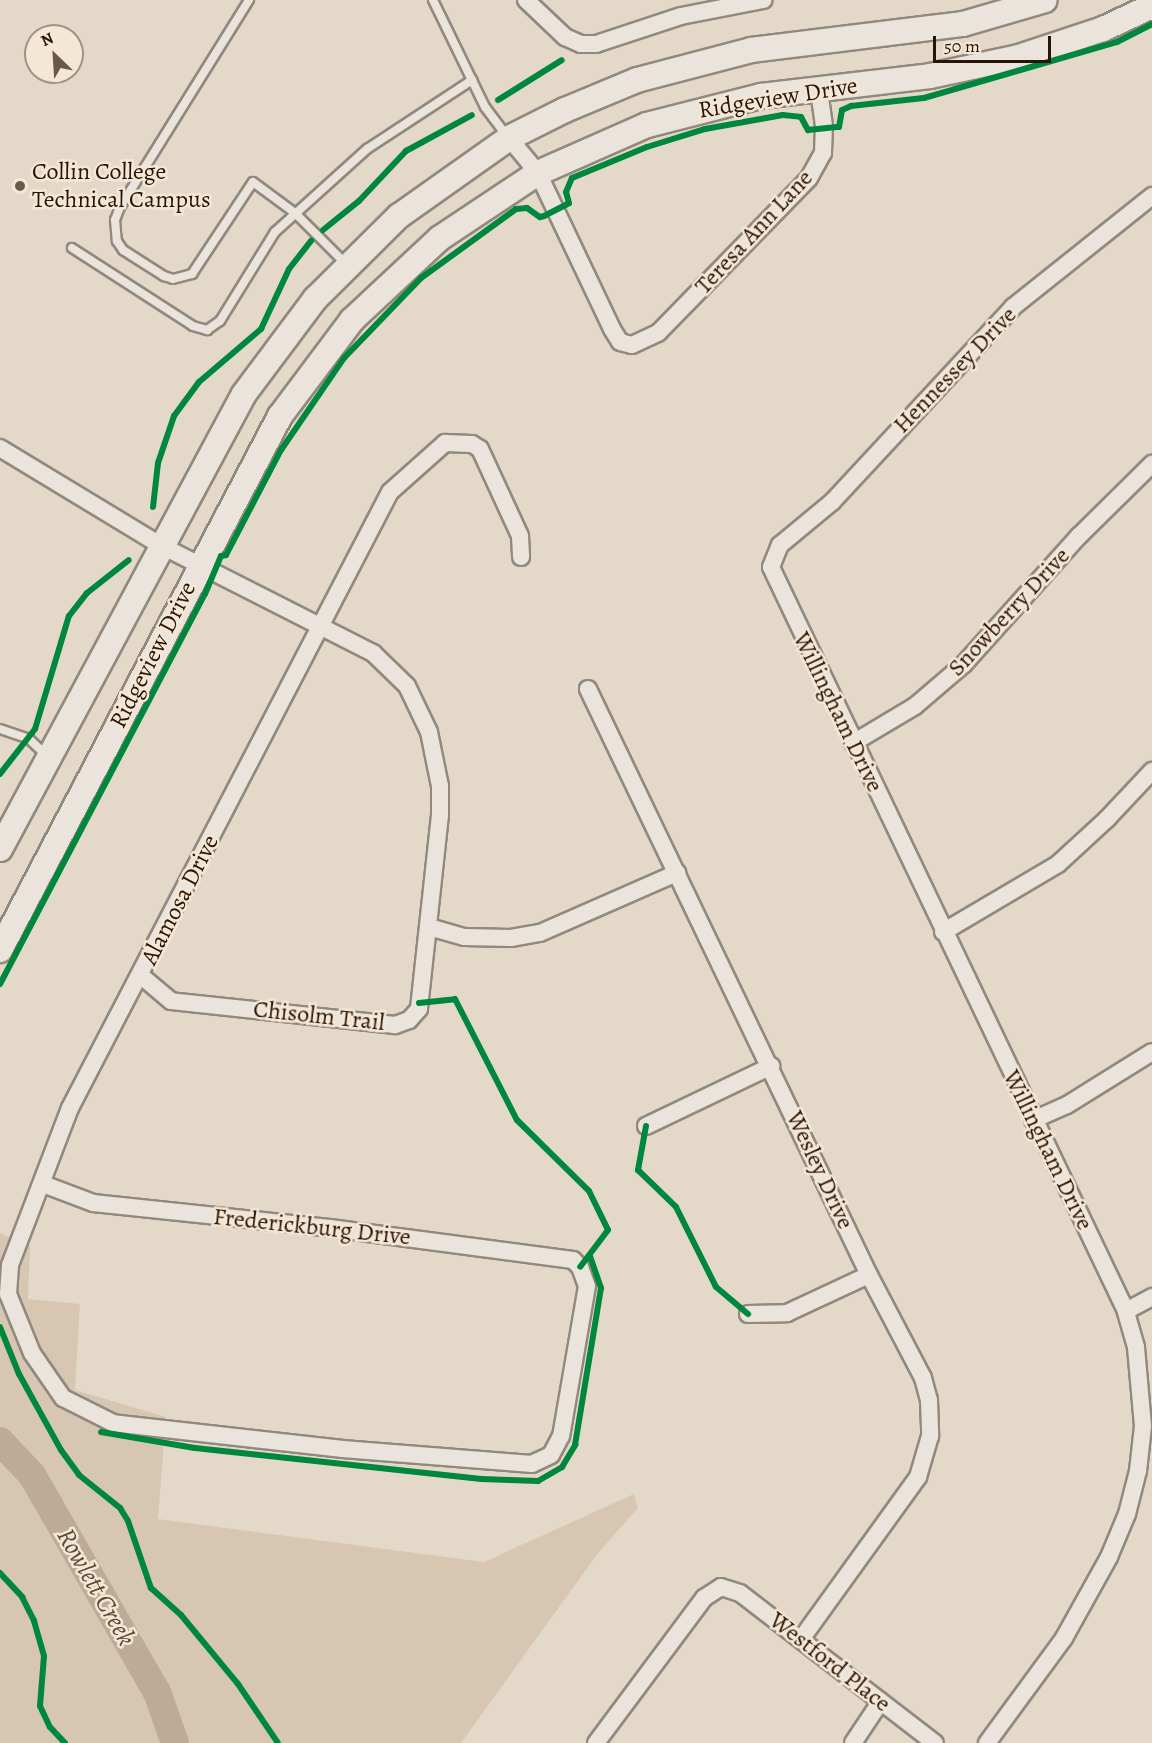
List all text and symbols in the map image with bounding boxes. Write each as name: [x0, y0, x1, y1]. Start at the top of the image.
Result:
north arrow: [24, 24, 84, 84]
scale bar: [936, 24, 1054, 62]
text: N: [37, 27, 57, 52]
text: 50 m: [944, 34, 980, 58]
street label: Ridgeview Drive: [696, 71, 860, 125]
place label: Collin College Technical Campus: [32, 158, 211, 214]
street label: Teresa Ann Lane: [689, 164, 819, 300]
marker: Collin College Technical Campus: [13, 179, 27, 193]
street label: Hennessey Drive: [887, 301, 1023, 439]
street label: Snowberry Drive: [942, 542, 1076, 682]
street label: Ridgeview Drive: [104, 577, 202, 733]
street label: Willingham Drive: [787, 627, 889, 797]
street label: Alamosa Drive: [135, 830, 225, 970]
street label: Chisolm Trail: [252, 995, 386, 1037]
street label: Willingham Drive: [997, 1065, 1099, 1235]
street label: Wesley Drive: [780, 1106, 860, 1234]
street label: Frederickburg Drive: [212, 1202, 412, 1252]
water label: Rowlett Creek: [50, 1523, 142, 1651]
street label: Westford Place: [764, 1606, 896, 1718]

